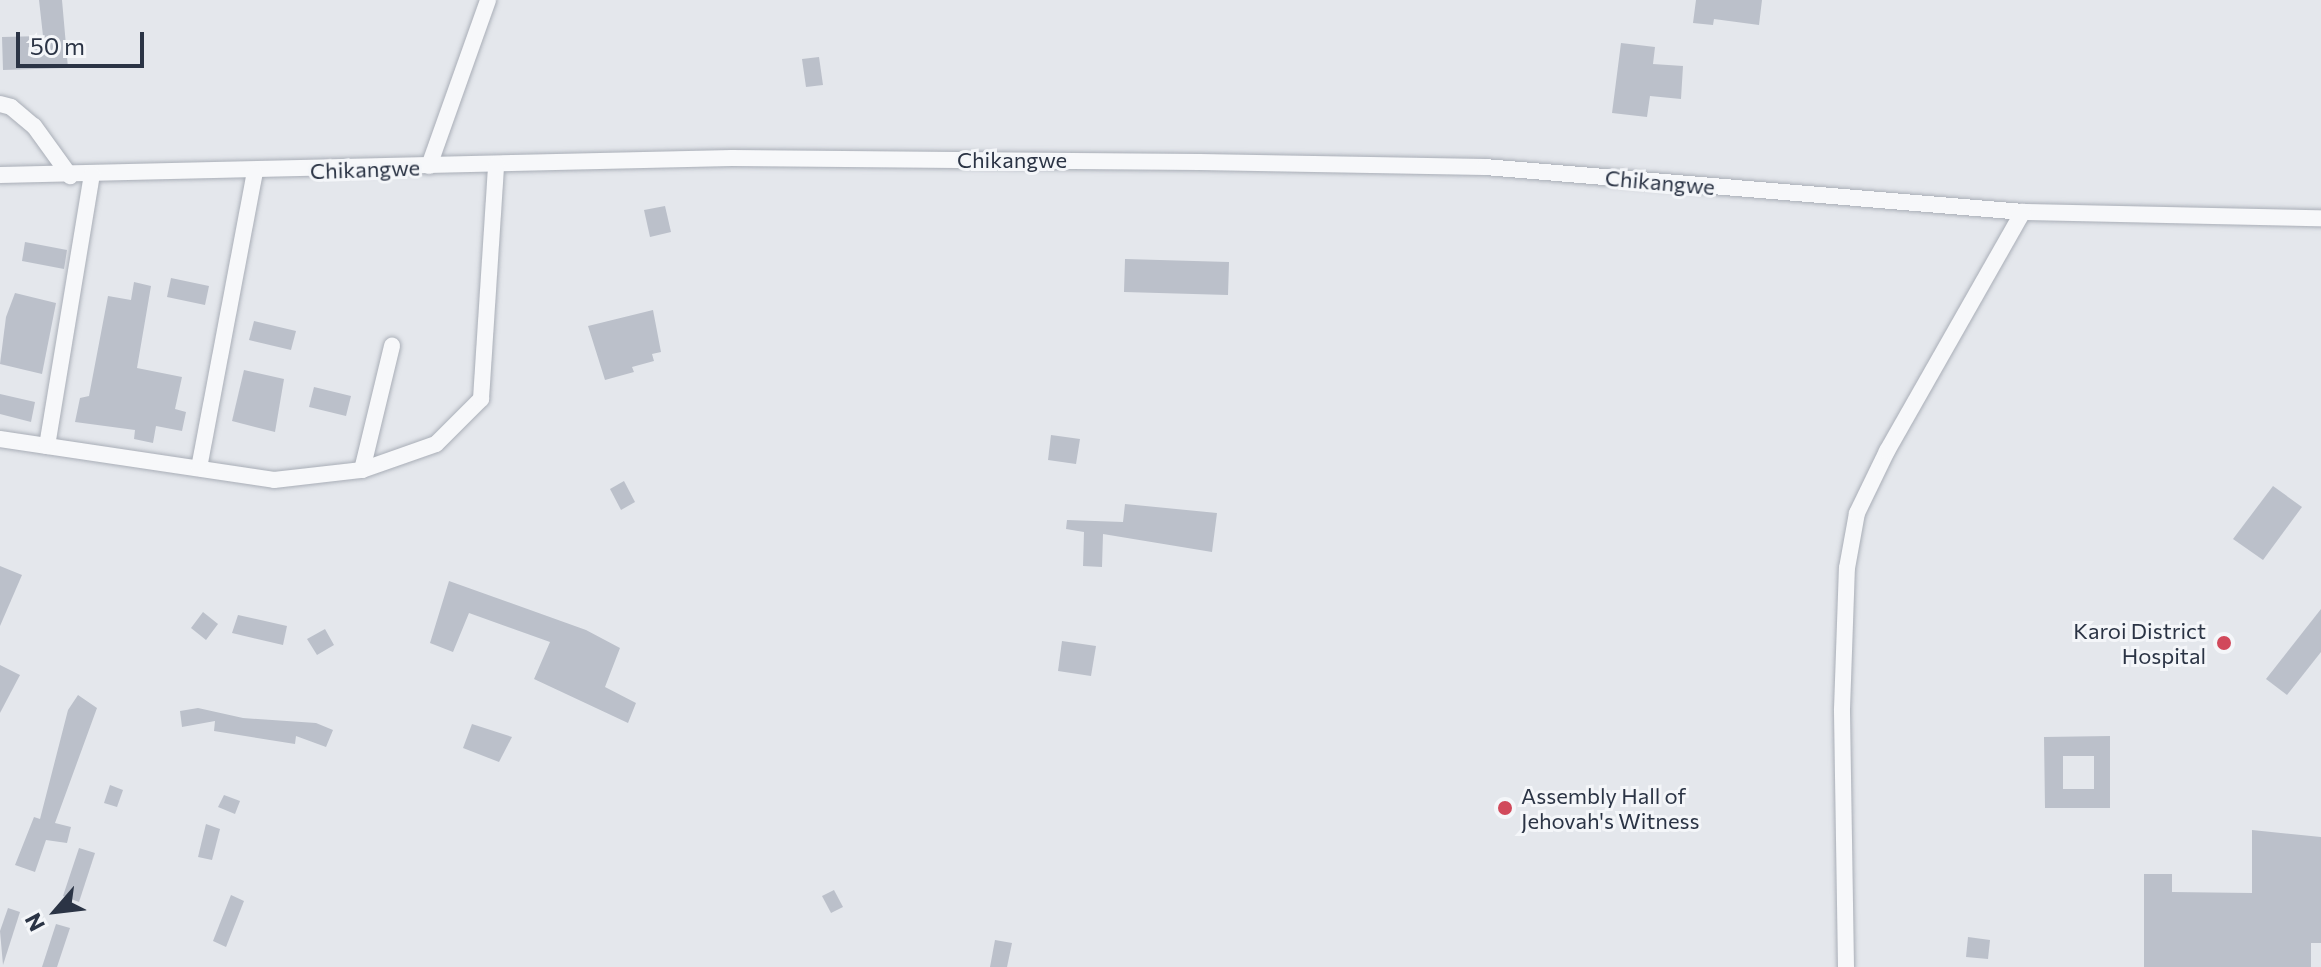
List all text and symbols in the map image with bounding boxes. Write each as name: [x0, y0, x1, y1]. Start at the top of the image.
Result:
scale bar: [20, 16, 148, 66]
text: 50 m: [30, 31, 85, 60]
street label: Chikangwe: [957, 147, 1067, 173]
street label: Chikangwe: [310, 154, 420, 184]
street label: Chikangwe: [1604, 164, 1716, 200]
place label: Karoi District Hospital: [2073, 617, 2206, 668]
marker: Karoi District Hospital: [2213, 632, 2235, 654]
place label: Assembly Hall of Jehovah's Witness: [1521, 782, 1700, 834]
marker: Assembly Hall of Jehovah's Witness: [1496, 799, 1514, 817]
north arrow: [16, 871, 96, 951]
text: N: [19, 909, 50, 936]

